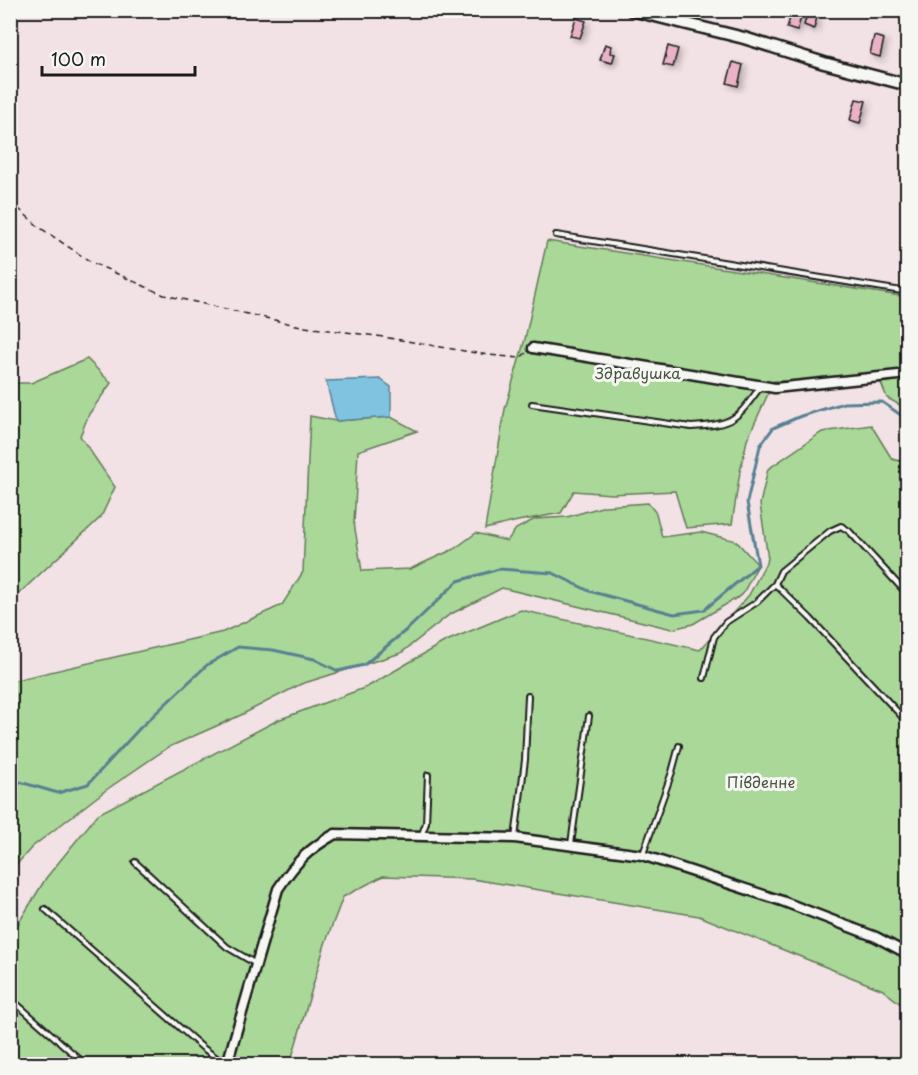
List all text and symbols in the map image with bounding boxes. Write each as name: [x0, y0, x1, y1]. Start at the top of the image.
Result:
scale bar: [42, 39, 195, 77]
text: 100 m: [51, 45, 106, 72]
park label: Здравушка: [594, 361, 681, 384]
park label: Південне: [727, 770, 795, 793]

